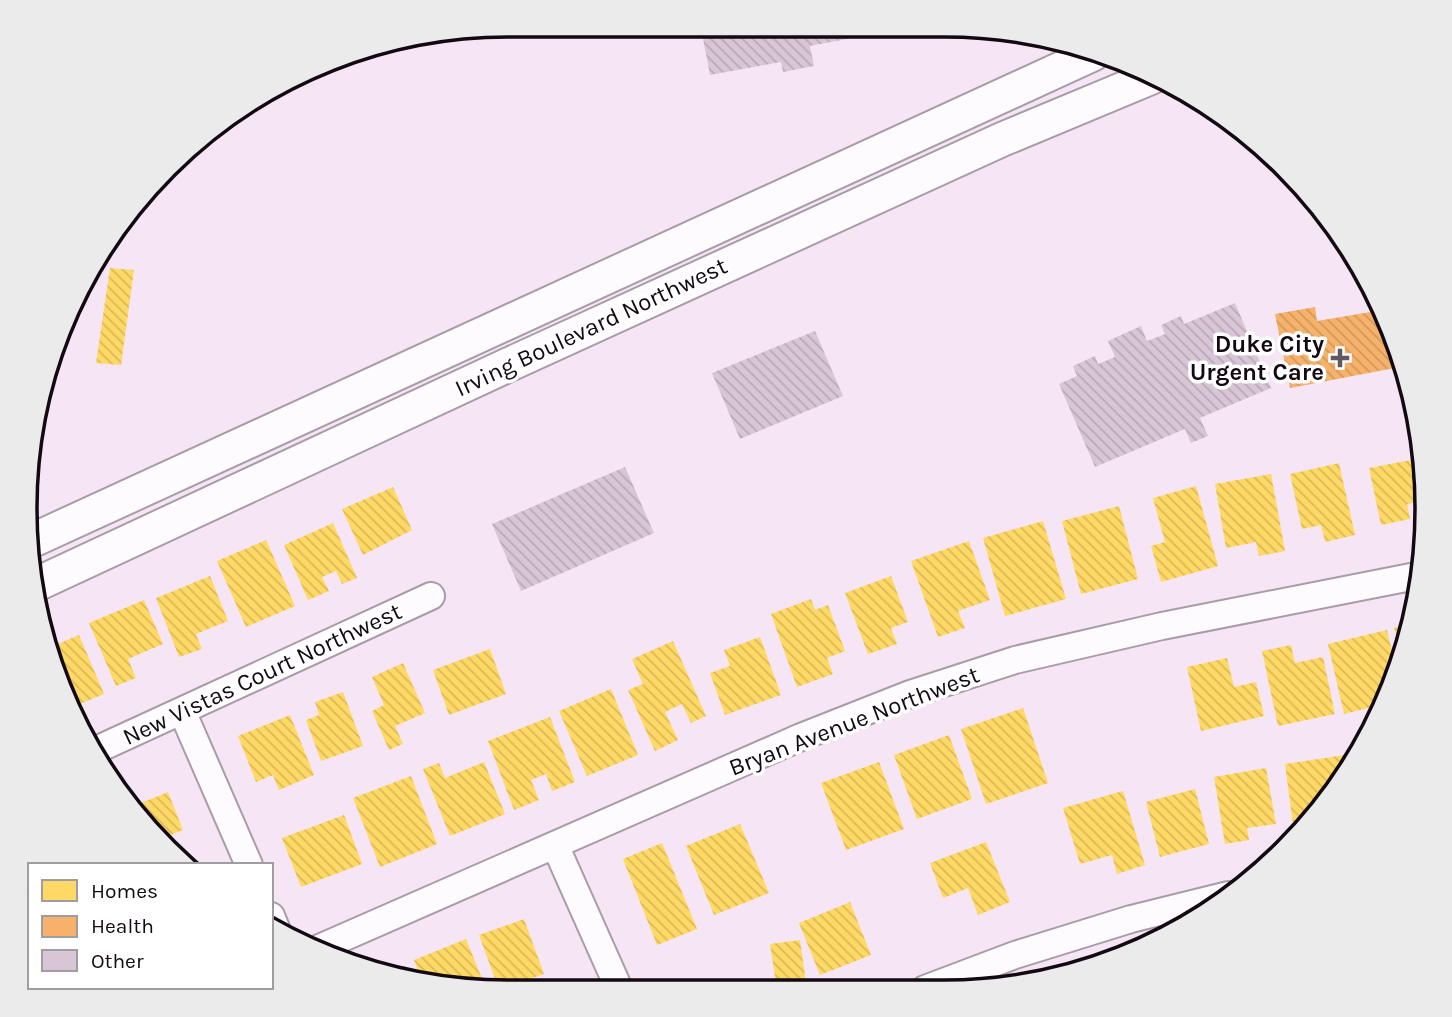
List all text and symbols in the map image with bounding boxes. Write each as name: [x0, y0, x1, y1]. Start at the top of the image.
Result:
street label: Irving Boulevard Northwest: [451, 252, 731, 402]
place label: Duke City Urgent Care: [1190, 330, 1324, 386]
marker: Duke City Urgent Care: [1330, 348, 1350, 368]
street label: New Vistas Court Northwest: [118, 597, 406, 751]
street label: Bryan Avenue Northwest: [725, 660, 983, 782]
legend: [28, 863, 273, 989]
text: Homes: [91, 879, 158, 903]
text: Health: [91, 914, 154, 938]
text: Other: [91, 949, 144, 973]

